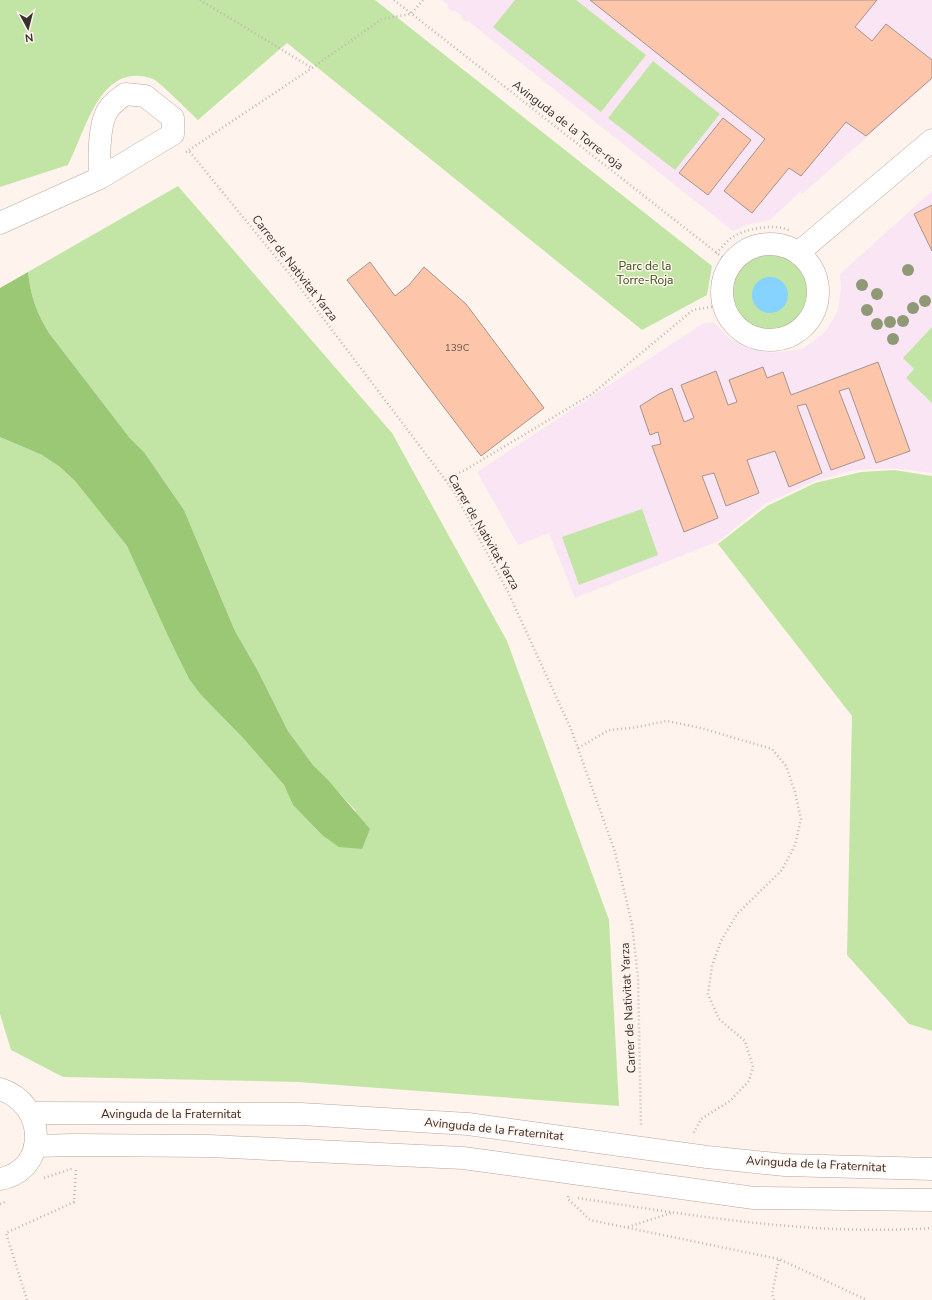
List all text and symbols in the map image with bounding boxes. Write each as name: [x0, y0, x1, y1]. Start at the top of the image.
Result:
north arrow: [8, 8, 48, 48]
text: N: [24, 29, 34, 45]
street label: Avinguda de la Torre-roja: [509, 77, 627, 173]
street label: Carrer de Nativitat Yarza: [248, 212, 342, 324]
park label: Parc de la Torre-Roja: [617, 258, 673, 288]
house number: 139C: [445, 341, 470, 355]
street label: Carrer de Nativitat Yarza: [444, 471, 524, 593]
street label: Carrer de Nativitat Yarza: [617, 942, 639, 1074]
street label: Avinguda de la Fraternitat: [101, 1106, 242, 1122]
street label: Avinguda de la Fraternitat: [423, 1114, 565, 1144]
street label: Avinguda de la Fraternitat: [746, 1152, 887, 1176]

